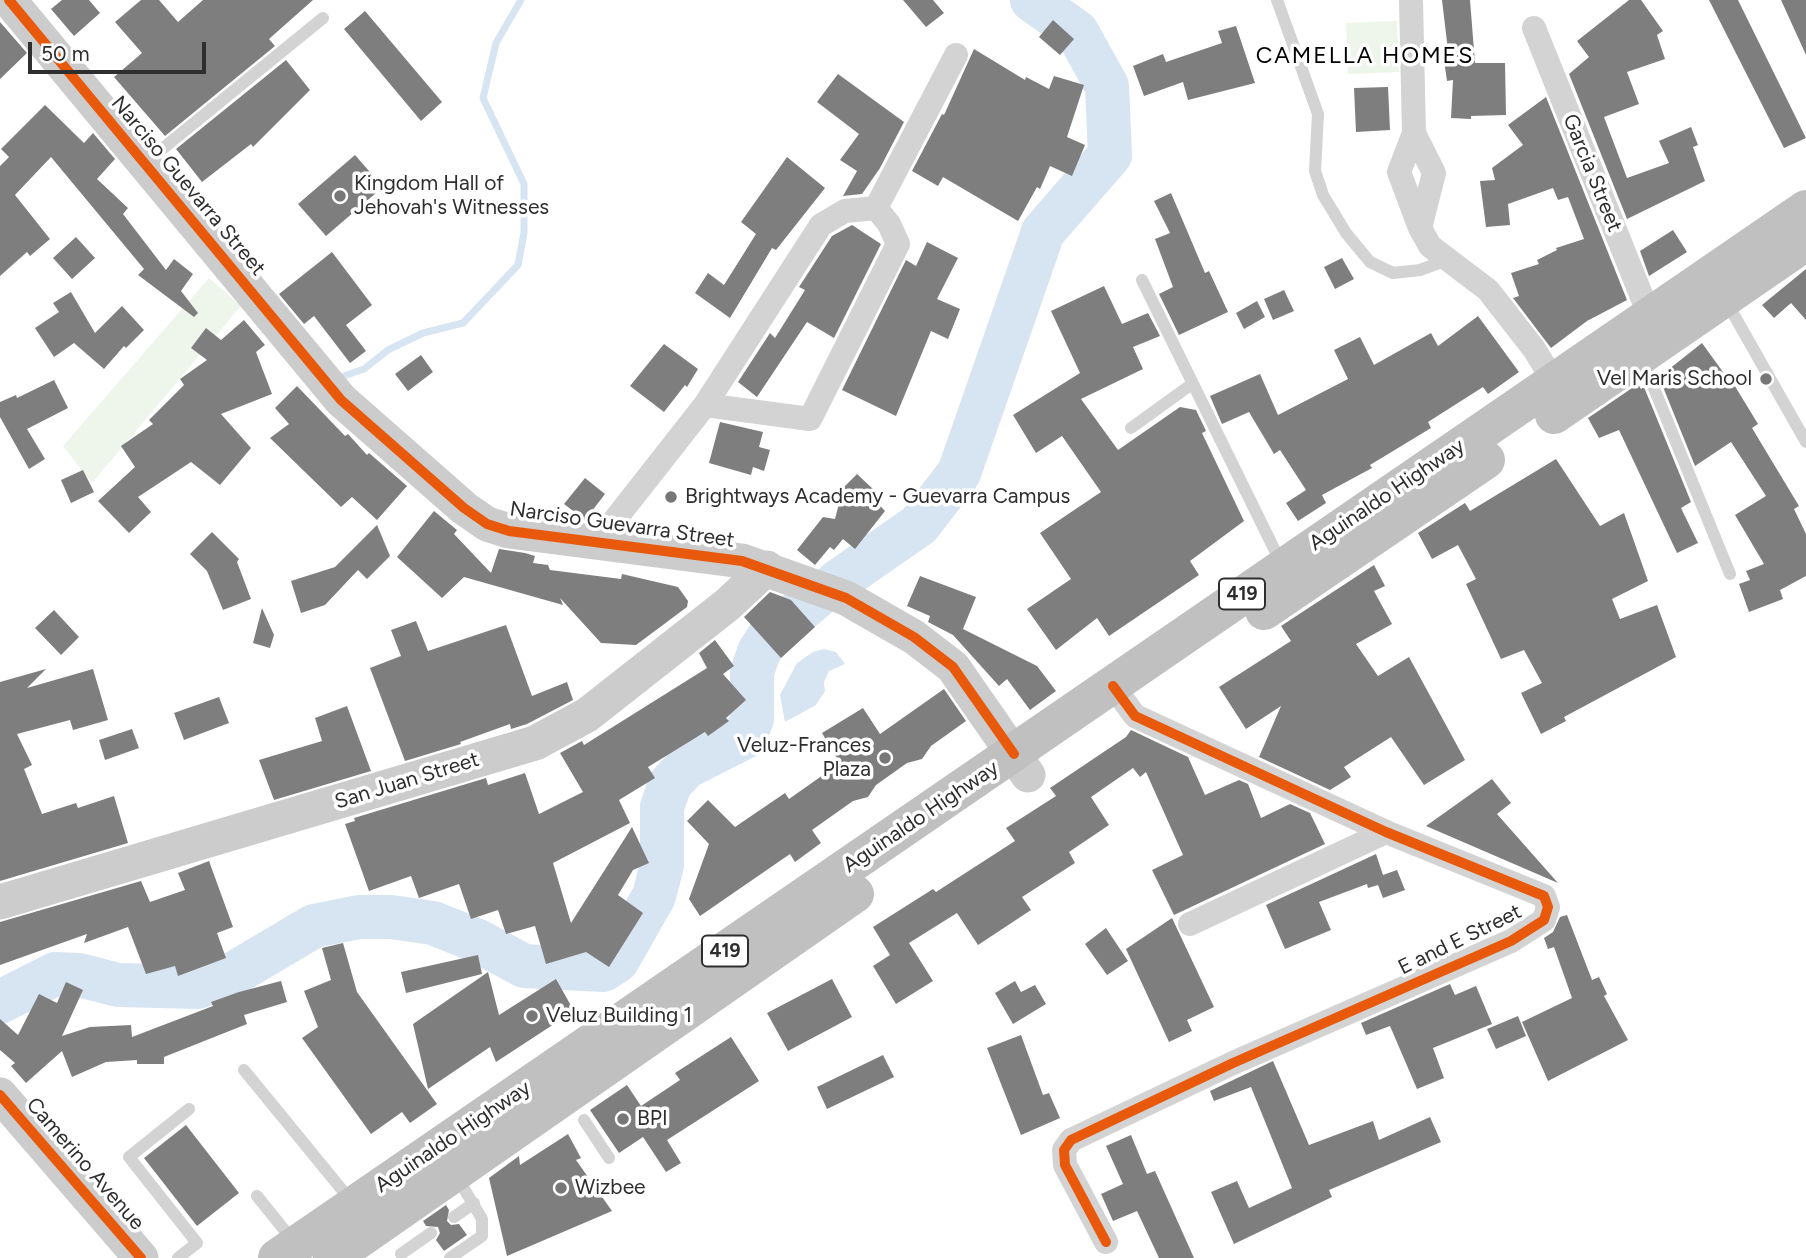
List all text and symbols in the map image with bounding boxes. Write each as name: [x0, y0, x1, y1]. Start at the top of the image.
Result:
scale bar: [32, 28, 210, 72]
text: 50 m: [41, 41, 90, 66]
district label: CAMELLA HOMES: [1257, 42, 1473, 70]
street label: Narciso Guevarra Street: [106, 91, 270, 281]
street label: Garcia Street: [1557, 110, 1627, 236]
place label: Kingdom Hall of Jehovah's Witnesses: [354, 171, 549, 221]
marker: Kingdom Hall of Jehovah's Witnesses: [332, 188, 348, 204]
place label: Vel Maris School: [1597, 366, 1752, 392]
marker: Vel Maris School: [1758, 371, 1774, 387]
street label: Aguinaldo Highway: [1304, 434, 1470, 556]
place label: Brightways Academy - Guevarra Campus: [685, 484, 1070, 510]
marker: Brightways Academy - Guevarra Campus: [663, 489, 679, 505]
street label: Narciso Guevarra Street: [508, 497, 736, 553]
road number: 419: [1219, 579, 1265, 610]
place label: Veluz-Frances Plaza: [737, 733, 871, 783]
street label: San Juan Street: [332, 747, 482, 815]
marker: Veluz-Frances Plaza: [877, 750, 893, 766]
street label: Aguinaldo Highway: [838, 756, 1004, 878]
street label: E and E Street: [1394, 899, 1526, 981]
road number: 419: [702, 936, 748, 967]
place label: Veluz Building 1: [546, 1003, 692, 1029]
marker: Veluz Building 1: [524, 1008, 540, 1024]
street label: Aguinaldo Highway: [370, 1076, 536, 1198]
street label: Camerino Avenue: [21, 1093, 149, 1235]
place label: BPI: [637, 1106, 668, 1132]
marker: BPI: [615, 1111, 631, 1127]
place label: Wizbee: [575, 1175, 646, 1201]
marker: Wizbee: [553, 1180, 569, 1196]

